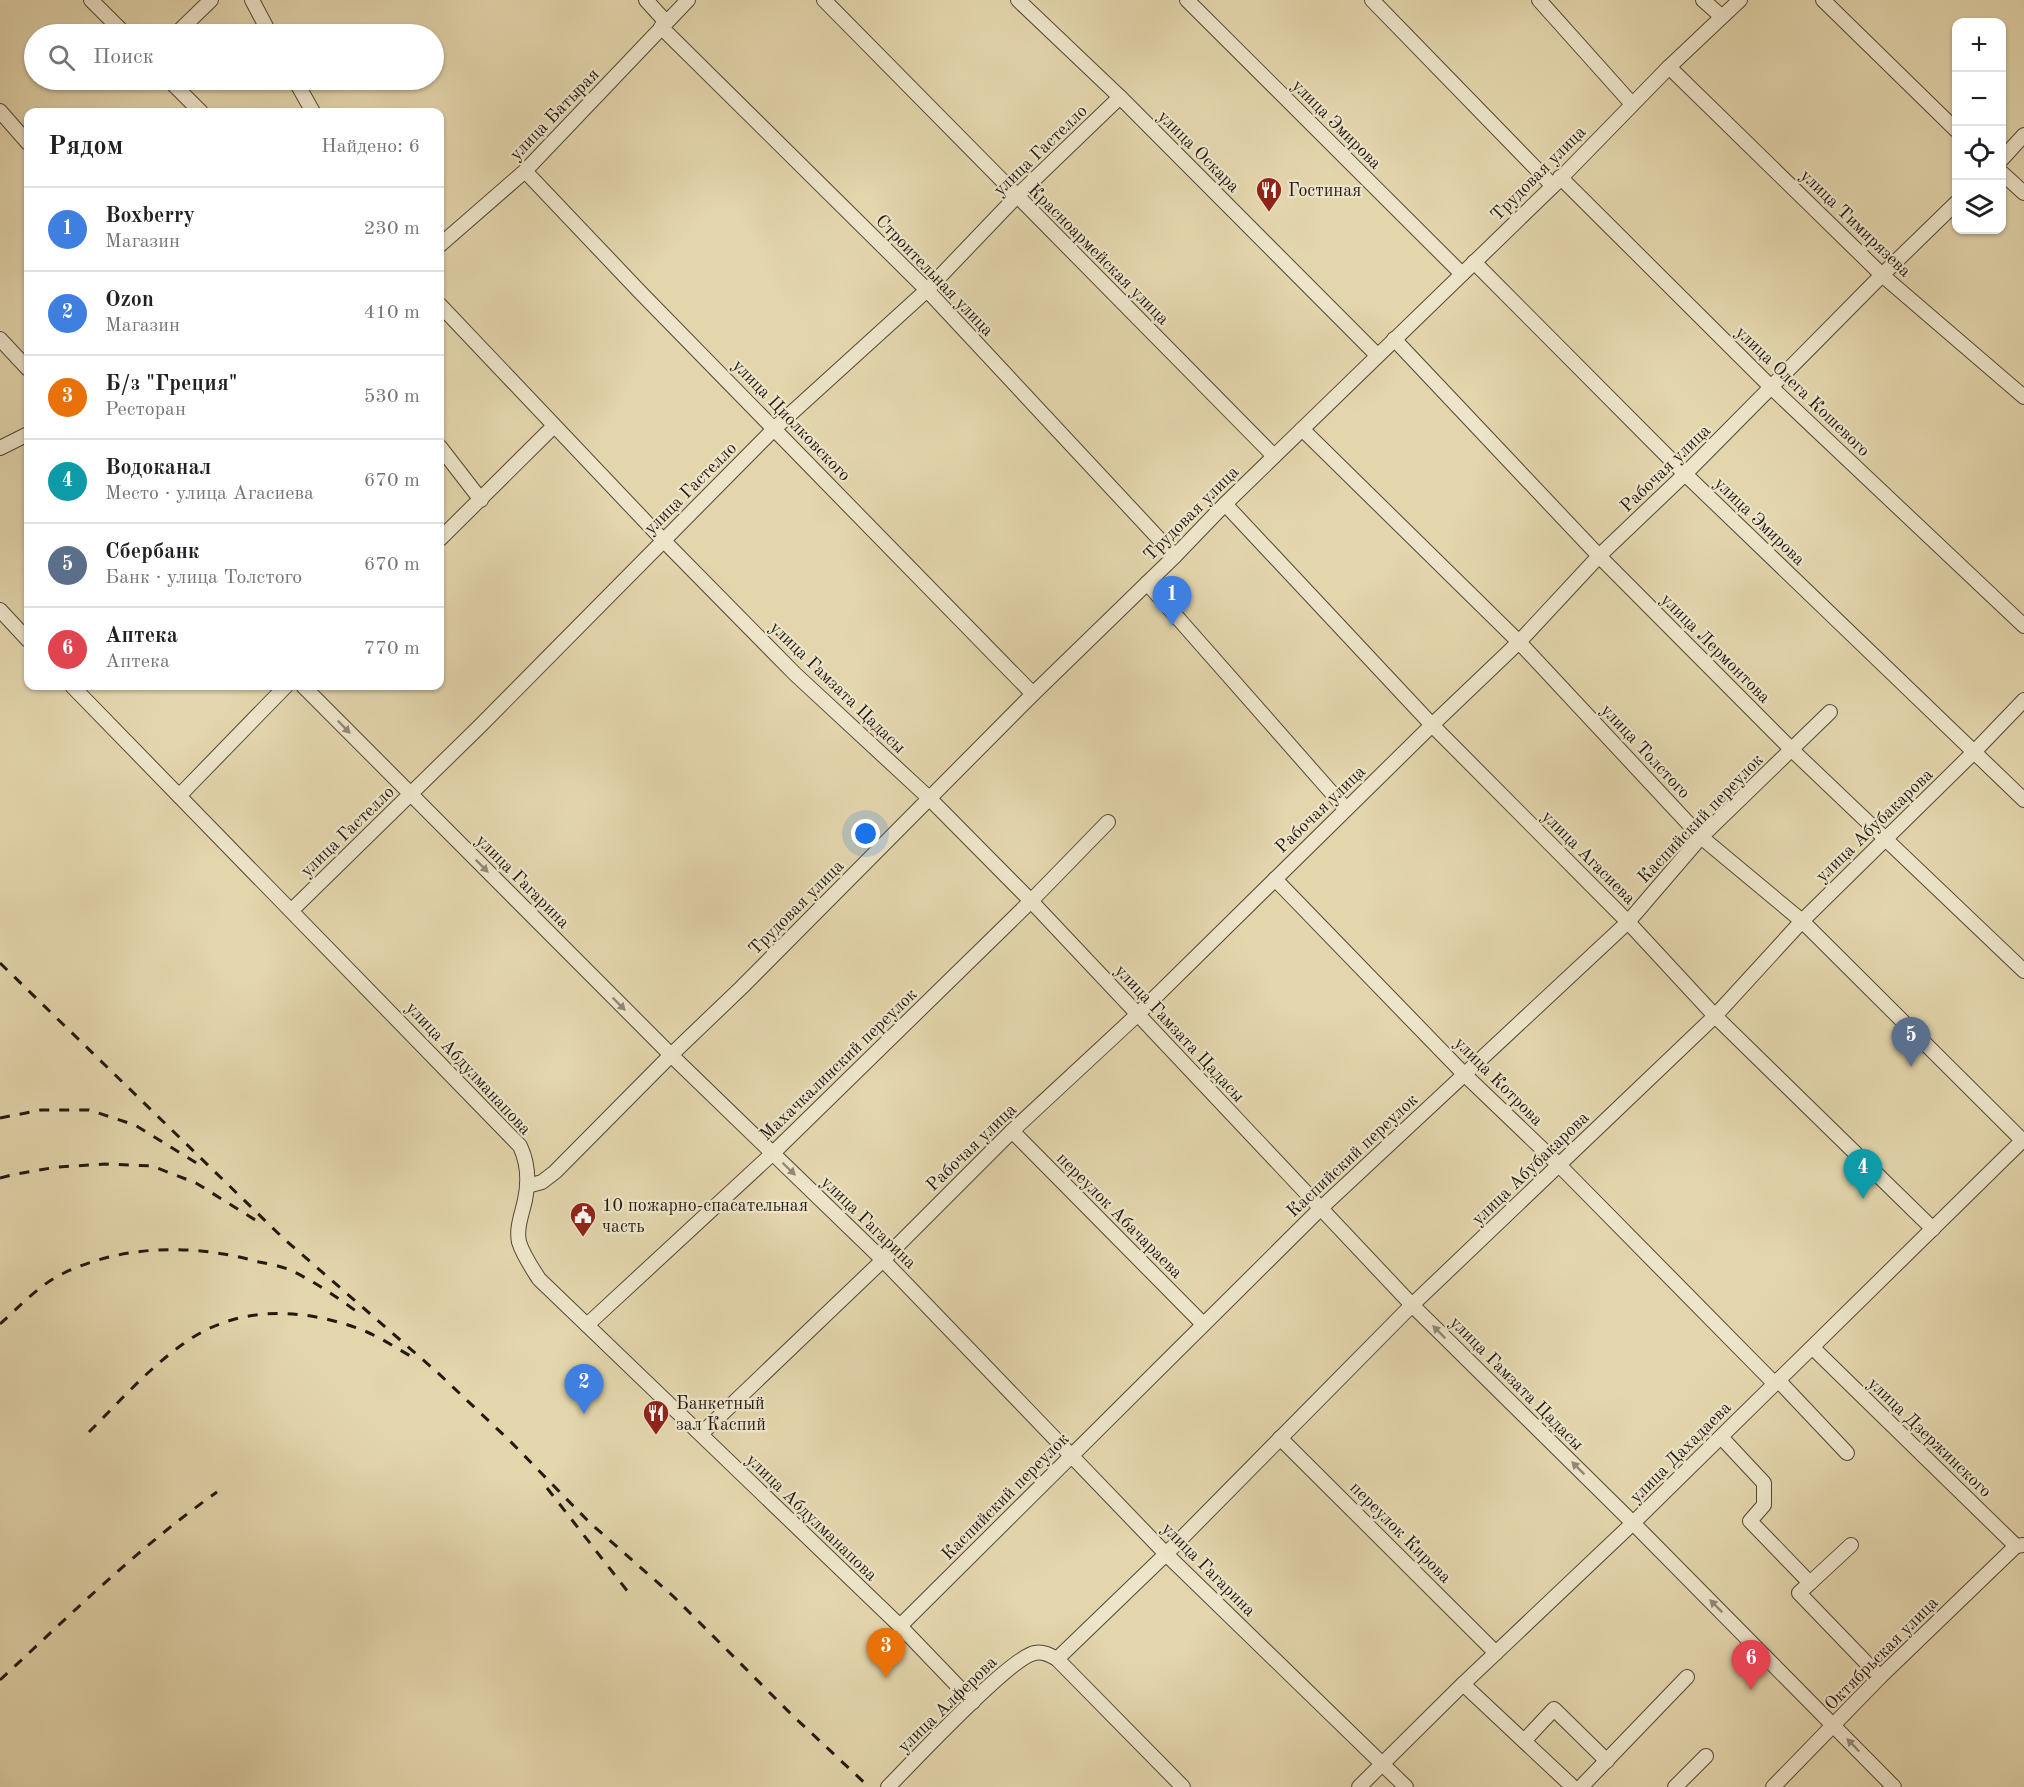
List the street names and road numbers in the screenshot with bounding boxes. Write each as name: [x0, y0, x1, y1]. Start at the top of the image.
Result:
street label: улица Батырая: [507, 65, 603, 164]
street label: улица Эмирова: [1288, 76, 1385, 173]
street label: улица Гастелло: [990, 102, 1091, 200]
street label: улица Оскара: [1154, 107, 1243, 196]
street label: Трудовая улица: [1488, 123, 1590, 225]
street label: улица Тимирязева: [1797, 167, 1914, 281]
street label: Красноармейская улица: [1024, 181, 1172, 329]
street label: Строительная улица: [872, 212, 997, 340]
street label: улица Олега Кошевого: [1732, 323, 1873, 460]
street label: улица Циолковского: [729, 356, 854, 485]
street label: Рабочая улица: [1617, 421, 1714, 516]
street label: улица Гастелло: [641, 439, 740, 538]
street label: Трудовая улица: [1141, 463, 1243, 565]
street label: улица Эмирова: [1710, 474, 1808, 569]
street label: улица Лермонтова: [1657, 590, 1774, 707]
street label: улица Гамзата Цадасы: [766, 618, 909, 757]
street label: улица Толстого: [1597, 701, 1693, 802]
street label: Каспийский переулок: [1635, 751, 1767, 887]
street label: Рабочая улица: [1272, 762, 1369, 857]
street label: улица Абубакарова: [1813, 765, 1937, 886]
street label: улица Гастелло: [297, 783, 398, 881]
street label: улица Агасиева: [1538, 807, 1639, 908]
street label: улица Гагарина: [472, 831, 573, 932]
street label: Трудовая улица: [746, 857, 848, 959]
street label: улица Гамзата Цадасы: [1111, 961, 1248, 1106]
street label: Махачкалинский переулок: [757, 985, 921, 1144]
street label: улица Абдулманапова: [402, 999, 534, 1139]
street label: улица Котрова: [1450, 1034, 1546, 1130]
street label: Каспийский переулок: [1284, 1091, 1422, 1221]
street label: Рабочая улица: [923, 1100, 1020, 1195]
street label: улица Абубакарова: [1469, 1108, 1593, 1229]
street label: переулок Абачараева: [1053, 1149, 1186, 1282]
street label: улица Гагарина: [817, 1173, 919, 1273]
street label: улица Гамзата Цадасы: [1446, 1313, 1587, 1454]
street label: улица Дзержинского: [1864, 1374, 1995, 1501]
street label: улица Дахадаева: [1627, 1399, 1735, 1507]
street label: Каспийский переулок: [939, 1430, 1073, 1564]
street label: улица Абдулманапова: [742, 1451, 880, 1585]
street label: переулок Кирова: [1346, 1479, 1454, 1587]
street label: улица Гагарина: [1158, 1519, 1259, 1620]
street label: Октябрьская улица: [1821, 1593, 1942, 1714]
street label: улица Алферова: [895, 1653, 1001, 1757]

